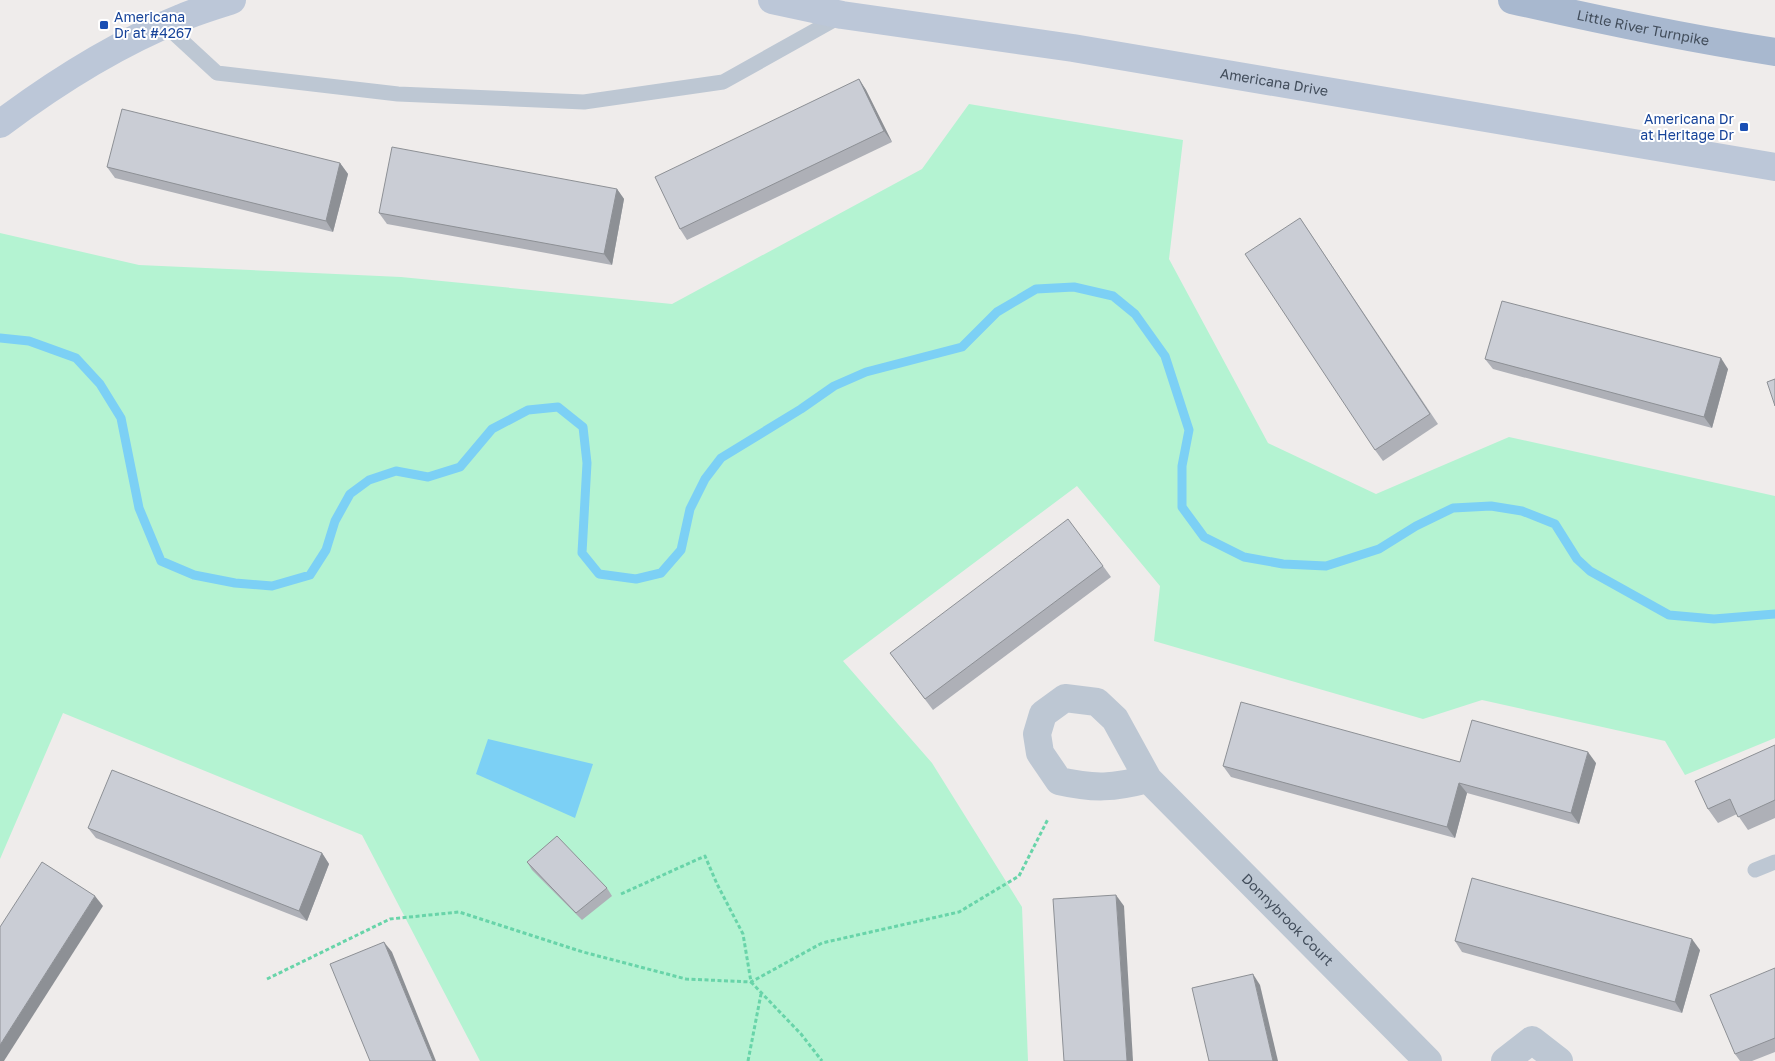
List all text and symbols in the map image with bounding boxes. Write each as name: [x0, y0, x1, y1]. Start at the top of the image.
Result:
street label: Little River Turnpike: [1575, 6, 1711, 49]
place label: Americana Dr at #4267: [114, 8, 192, 41]
marker: Americana Dr at #4267: [98, 19, 110, 31]
street label: Americana Drive: [1219, 64, 1330, 99]
place label: Americana Dr at Heritage Dr: [1640, 110, 1735, 143]
marker: Americana Dr at Heritage Dr: [1738, 121, 1750, 133]
street label: Donnybrook Court: [1239, 870, 1337, 969]

